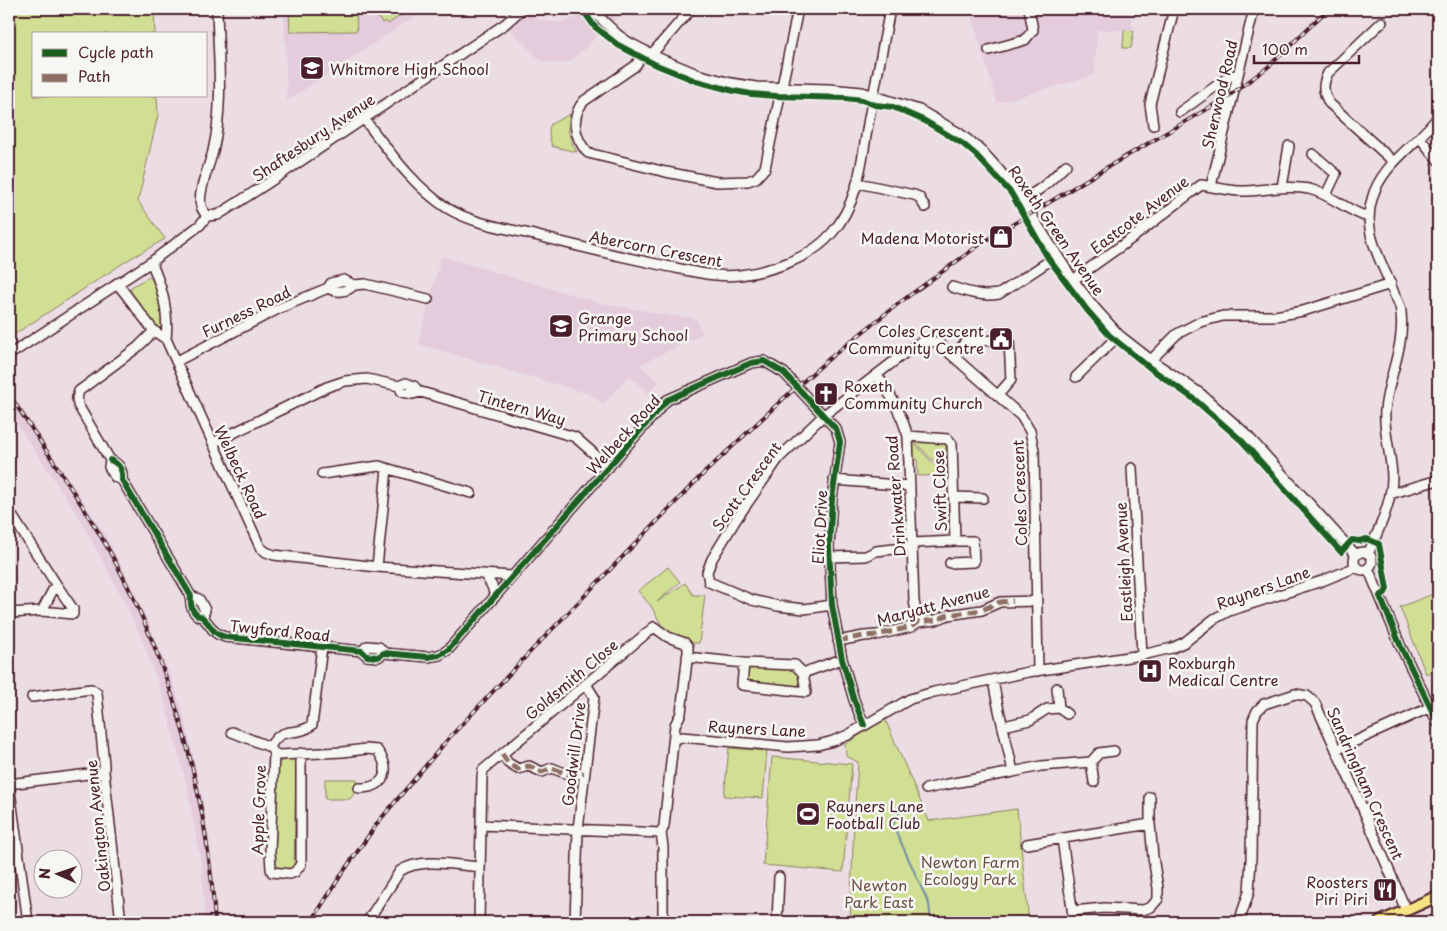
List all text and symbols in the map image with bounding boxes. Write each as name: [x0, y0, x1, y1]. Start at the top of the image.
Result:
legend: [32, 32, 208, 98]
scale bar: [1254, 32, 1360, 64]
street label: Sherwood Road: [1195, 37, 1243, 151]
text: 100 m: [1262, 37, 1308, 60]
text: Cycle path: [78, 40, 154, 63]
school or university icon: Whitmore High School: [299, 55, 325, 81]
place label: Whitmore High School: [330, 57, 489, 80]
text: Path: [78, 64, 110, 87]
street label: Shaftesbury Avenue: [247, 87, 379, 187]
street label: Roxeth Green Avenue: [1003, 160, 1111, 300]
street label: Eastcote Avenue: [1085, 169, 1193, 259]
street label: Abercorn Crescent: [588, 224, 724, 272]
shop icon: Madena Motorist: [988, 224, 1014, 250]
place label: Madena Motorist: [861, 226, 984, 249]
street label: Furness Road: [198, 279, 295, 343]
place label: Grange Primary School: [578, 306, 688, 346]
school or university icon: Grange Primary School: [548, 313, 574, 339]
place label: Coles Crescent Community Centre: [848, 319, 984, 359]
public building icon: Coles Crescent Community Centre: [988, 326, 1014, 352]
place label: Roxeth Community Church: [844, 374, 983, 414]
church icon: Roxeth Community Church: [813, 381, 839, 407]
street label: Tintern Way: [475, 383, 569, 431]
street label: Welbeck Road: [581, 389, 665, 479]
street label: Welbeck Road: [209, 421, 273, 523]
street label: Drinkwater Road: [879, 435, 911, 557]
street label: Scott Crescent: [706, 436, 786, 536]
street label: Coles Crescent: [1006, 439, 1032, 547]
street label: Swift Close: [926, 450, 952, 532]
street label: Eliot Drive: [806, 489, 832, 565]
street label: Eastleigh Avenue: [1108, 502, 1138, 622]
street label: Rayners Lane: [1213, 559, 1313, 615]
street label: Maryatt Avenue: [874, 579, 992, 631]
street label: Twyford Road: [229, 613, 331, 647]
street label: Goldsmith Close: [520, 633, 623, 725]
place label: Roxburgh Medical Centre: [1168, 651, 1279, 691]
hospital icon: Roxburgh Medical Centre: [1137, 658, 1163, 684]
street label: Goodwill Drive: [555, 701, 591, 807]
street label: Sandringham Crescent: [1322, 703, 1410, 863]
street label: Rayners Lane: [707, 714, 807, 742]
street label: Oakington Avenue: [79, 759, 115, 893]
street label: Apple Grove: [245, 764, 271, 856]
place label: Rayners Lane Football Club: [826, 794, 924, 834]
sports icon: Rayners Lane Football Club: [795, 801, 821, 827]
north arrow: [32, 848, 82, 898]
park label: Newton Farm Ecology Park: [920, 850, 1020, 890]
text: N: [34, 868, 55, 879]
place label: Roosters Piri Piri: [1306, 870, 1368, 910]
park label: Newton Park East: [844, 873, 914, 913]
restaurant icon: Roosters Piri Piri: [1372, 877, 1398, 903]

